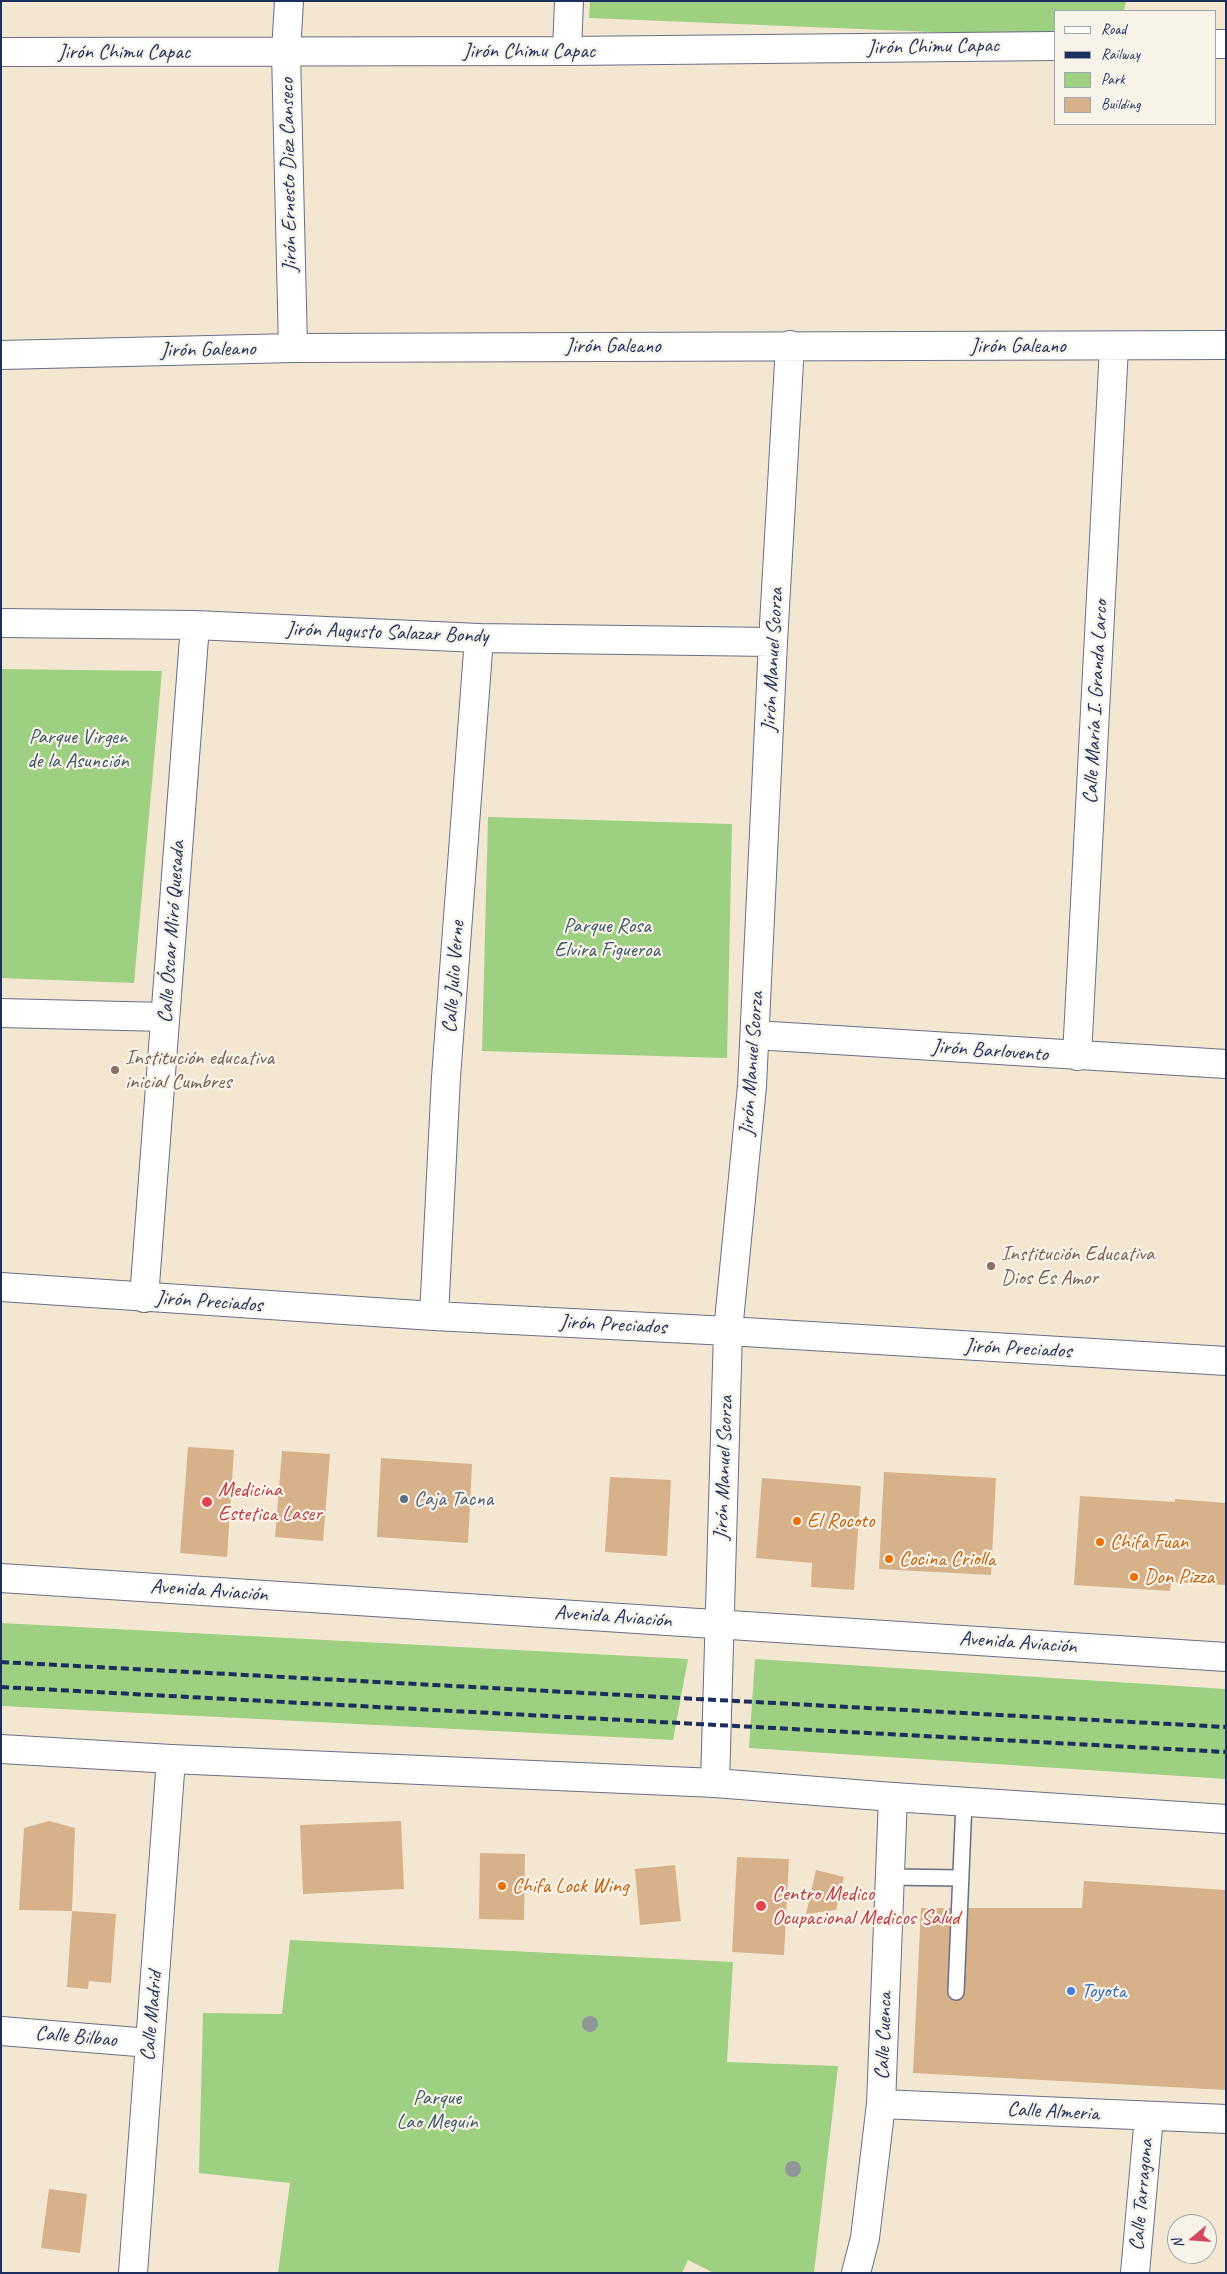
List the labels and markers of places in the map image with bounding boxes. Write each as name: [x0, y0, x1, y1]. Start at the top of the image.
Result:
place label: Institución educativa inicial Cumbres: [125, 1045, 274, 1095]
marker: Institución educativa inicial Cumbres: [109, 1064, 121, 1076]
place label: Institución Educativa Dios Es Amor: [1001, 1241, 1154, 1291]
marker: Institución Educativa Dios Es Amor: [985, 1260, 997, 1272]
place label: Medicina Estetica Laser: [218, 1477, 322, 1527]
place label: Caja Tacna: [414, 1486, 493, 1512]
marker: Caja Tacna: [398, 1493, 410, 1505]
marker: Medicina Estetica Laser: [200, 1495, 214, 1509]
place label: El Rocoto: [807, 1508, 874, 1534]
marker: El Rocoto: [791, 1515, 803, 1527]
place label: Chifa Fuan: [1110, 1529, 1188, 1555]
marker: Chifa Fuan: [1094, 1536, 1106, 1548]
place label: Cocina Criolla: [899, 1546, 995, 1572]
marker: Cocina Criolla: [883, 1553, 895, 1565]
place label: Don Pizza: [1144, 1564, 1214, 1590]
marker: Don Pizza: [1128, 1571, 1140, 1583]
place label: Chifa Lock Wing: [512, 1873, 628, 1899]
marker: Chifa Lock Wing: [496, 1880, 508, 1892]
place label: Centro Medico Ocupacional Medicos Salud: [772, 1881, 960, 1931]
marker: Centro Medico Ocupacional Medicos Salud: [754, 1899, 768, 1913]
place label: Toyota: [1081, 1978, 1126, 2004]
marker: Toyota: [1065, 1985, 1077, 1997]

